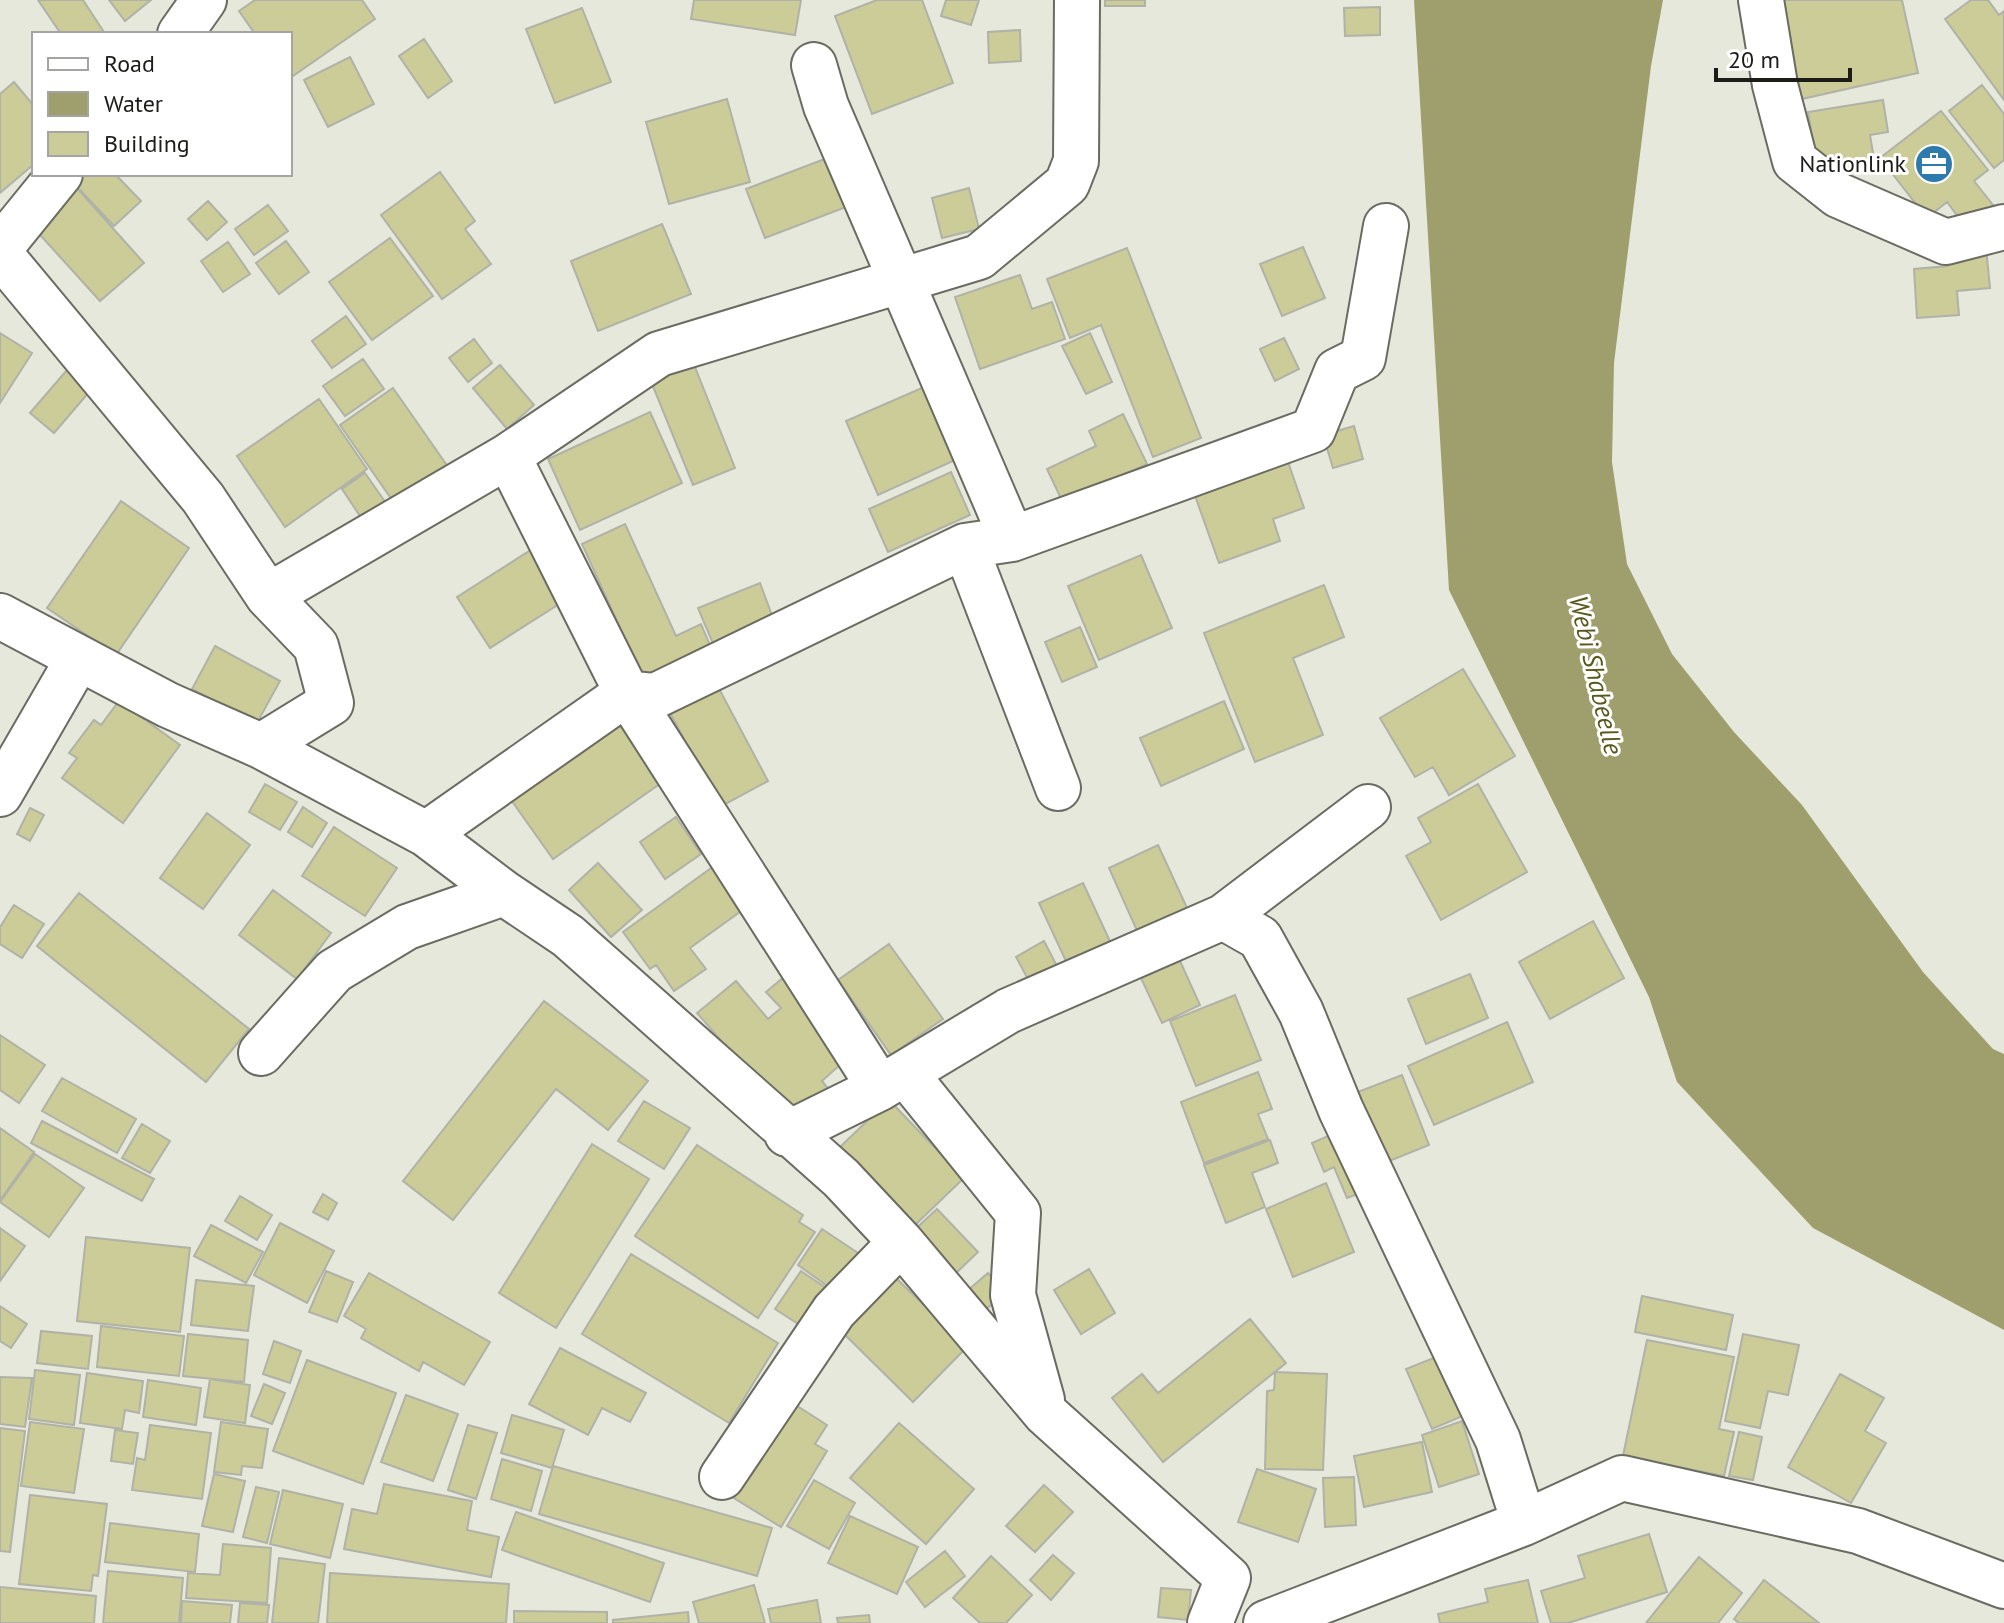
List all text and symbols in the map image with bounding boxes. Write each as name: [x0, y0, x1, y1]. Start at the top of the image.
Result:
legend: [32, 32, 292, 176]
scale bar: [1716, 32, 1850, 82]
text: 20 m: [1728, 44, 1780, 75]
text: Road: [104, 48, 155, 79]
text: Water: [104, 88, 163, 119]
text: Building: [104, 128, 190, 159]
office icon: Nationlink: [1913, 143, 1955, 185]
place label: Nationlink: [1799, 148, 1906, 179]
water label: Webi Shabeelle: [1562, 592, 1631, 758]

